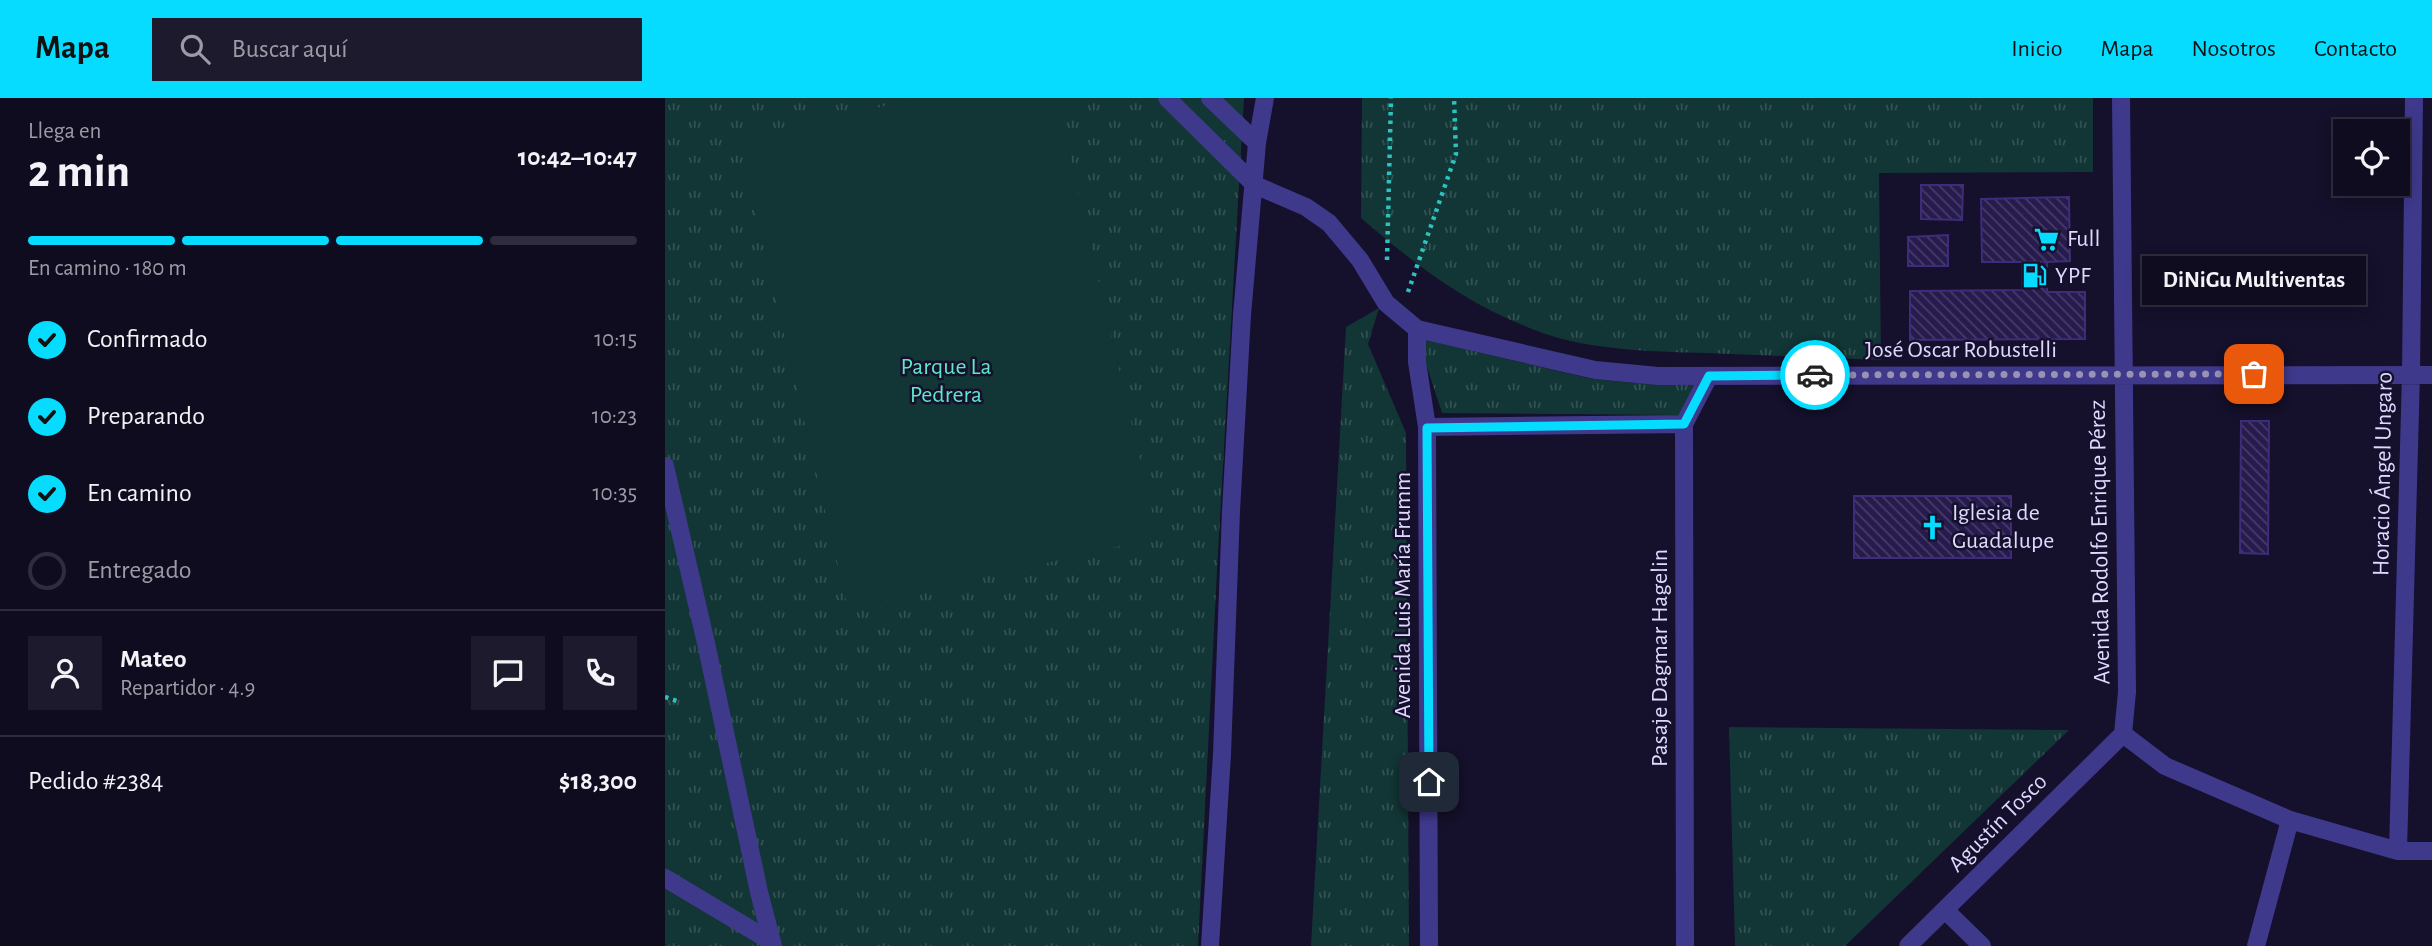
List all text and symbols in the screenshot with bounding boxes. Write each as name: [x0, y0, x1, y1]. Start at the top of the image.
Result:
search box: [152, 18, 642, 81]
icon: search: [176, 30, 214, 68]
text: Mapa: [35, 32, 110, 65]
text: Buscar aquí: [232, 36, 348, 62]
text: Inicio: [2011, 37, 2062, 61]
text: Mapa: [2100, 37, 2154, 61]
text: Nosotros: [2192, 37, 2276, 61]
text: Contacto: [2314, 37, 2397, 61]
map controls: [2333, 119, 2410, 196]
button: locate: [2333, 119, 2410, 196]
text: Llega en: [28, 120, 101, 143]
text: 10:42–10:47: [518, 144, 637, 170]
text: 2 min: [28, 149, 130, 195]
supermarket icon: Full: [2033, 225, 2061, 253]
place label: Full: [2067, 227, 2100, 251]
callout: DiNiGu Multiventas: [2142, 255, 2366, 304]
text: En camino · 180 m: [28, 257, 187, 280]
fuel station icon: YPF: [2021, 262, 2049, 290]
place label: YPF: [2055, 264, 2091, 288]
text: DiNiGu Multiventas: [2163, 269, 2345, 292]
icon: check: [28, 321, 66, 359]
text: Confirmado: [87, 326, 208, 352]
text: 10:15: [594, 328, 637, 351]
street label: José Oscar Robustelli: [1865, 338, 2057, 362]
courier: [1780, 340, 1850, 410]
pin: [2224, 344, 2284, 404]
park label: Parque La Pedrera: [901, 355, 991, 407]
icon: bag: [2235, 355, 2273, 393]
icon: car: [1796, 356, 1834, 394]
street label: Horacio Ángel Ungaro: [2367, 372, 2397, 576]
icon: check: [28, 398, 66, 436]
street label: Avenida Rodolfo Enrique Pérez: [2086, 399, 2114, 685]
text: Preparando: [87, 403, 205, 429]
text: 10:23: [592, 405, 637, 428]
street label: Avenida Luis María Frumm: [1391, 472, 1415, 718]
icon: check: [28, 475, 66, 513]
text: En camino: [87, 480, 192, 506]
text: 10:35: [593, 482, 637, 505]
place label: Iglesia de Guadalupe: [1952, 501, 2054, 553]
church icon: Iglesia de Guadalupe: [1918, 513, 1946, 541]
street label: Pasaje Dagmar Hagelin: [1648, 549, 1672, 767]
text: Entregado: [87, 557, 192, 583]
button: person: [28, 636, 102, 710]
button: chat: [471, 636, 545, 710]
button: phone: [563, 636, 637, 710]
text: Mateo: [120, 646, 187, 672]
text: Repartidor · 4.9: [120, 677, 255, 700]
pin: [1399, 752, 1459, 812]
icon: home: [1410, 763, 1448, 801]
text: Pedido #2384: [28, 768, 164, 794]
text: $18,300: [559, 768, 637, 794]
street label: Agustín Tosco: [1944, 769, 2052, 877]

